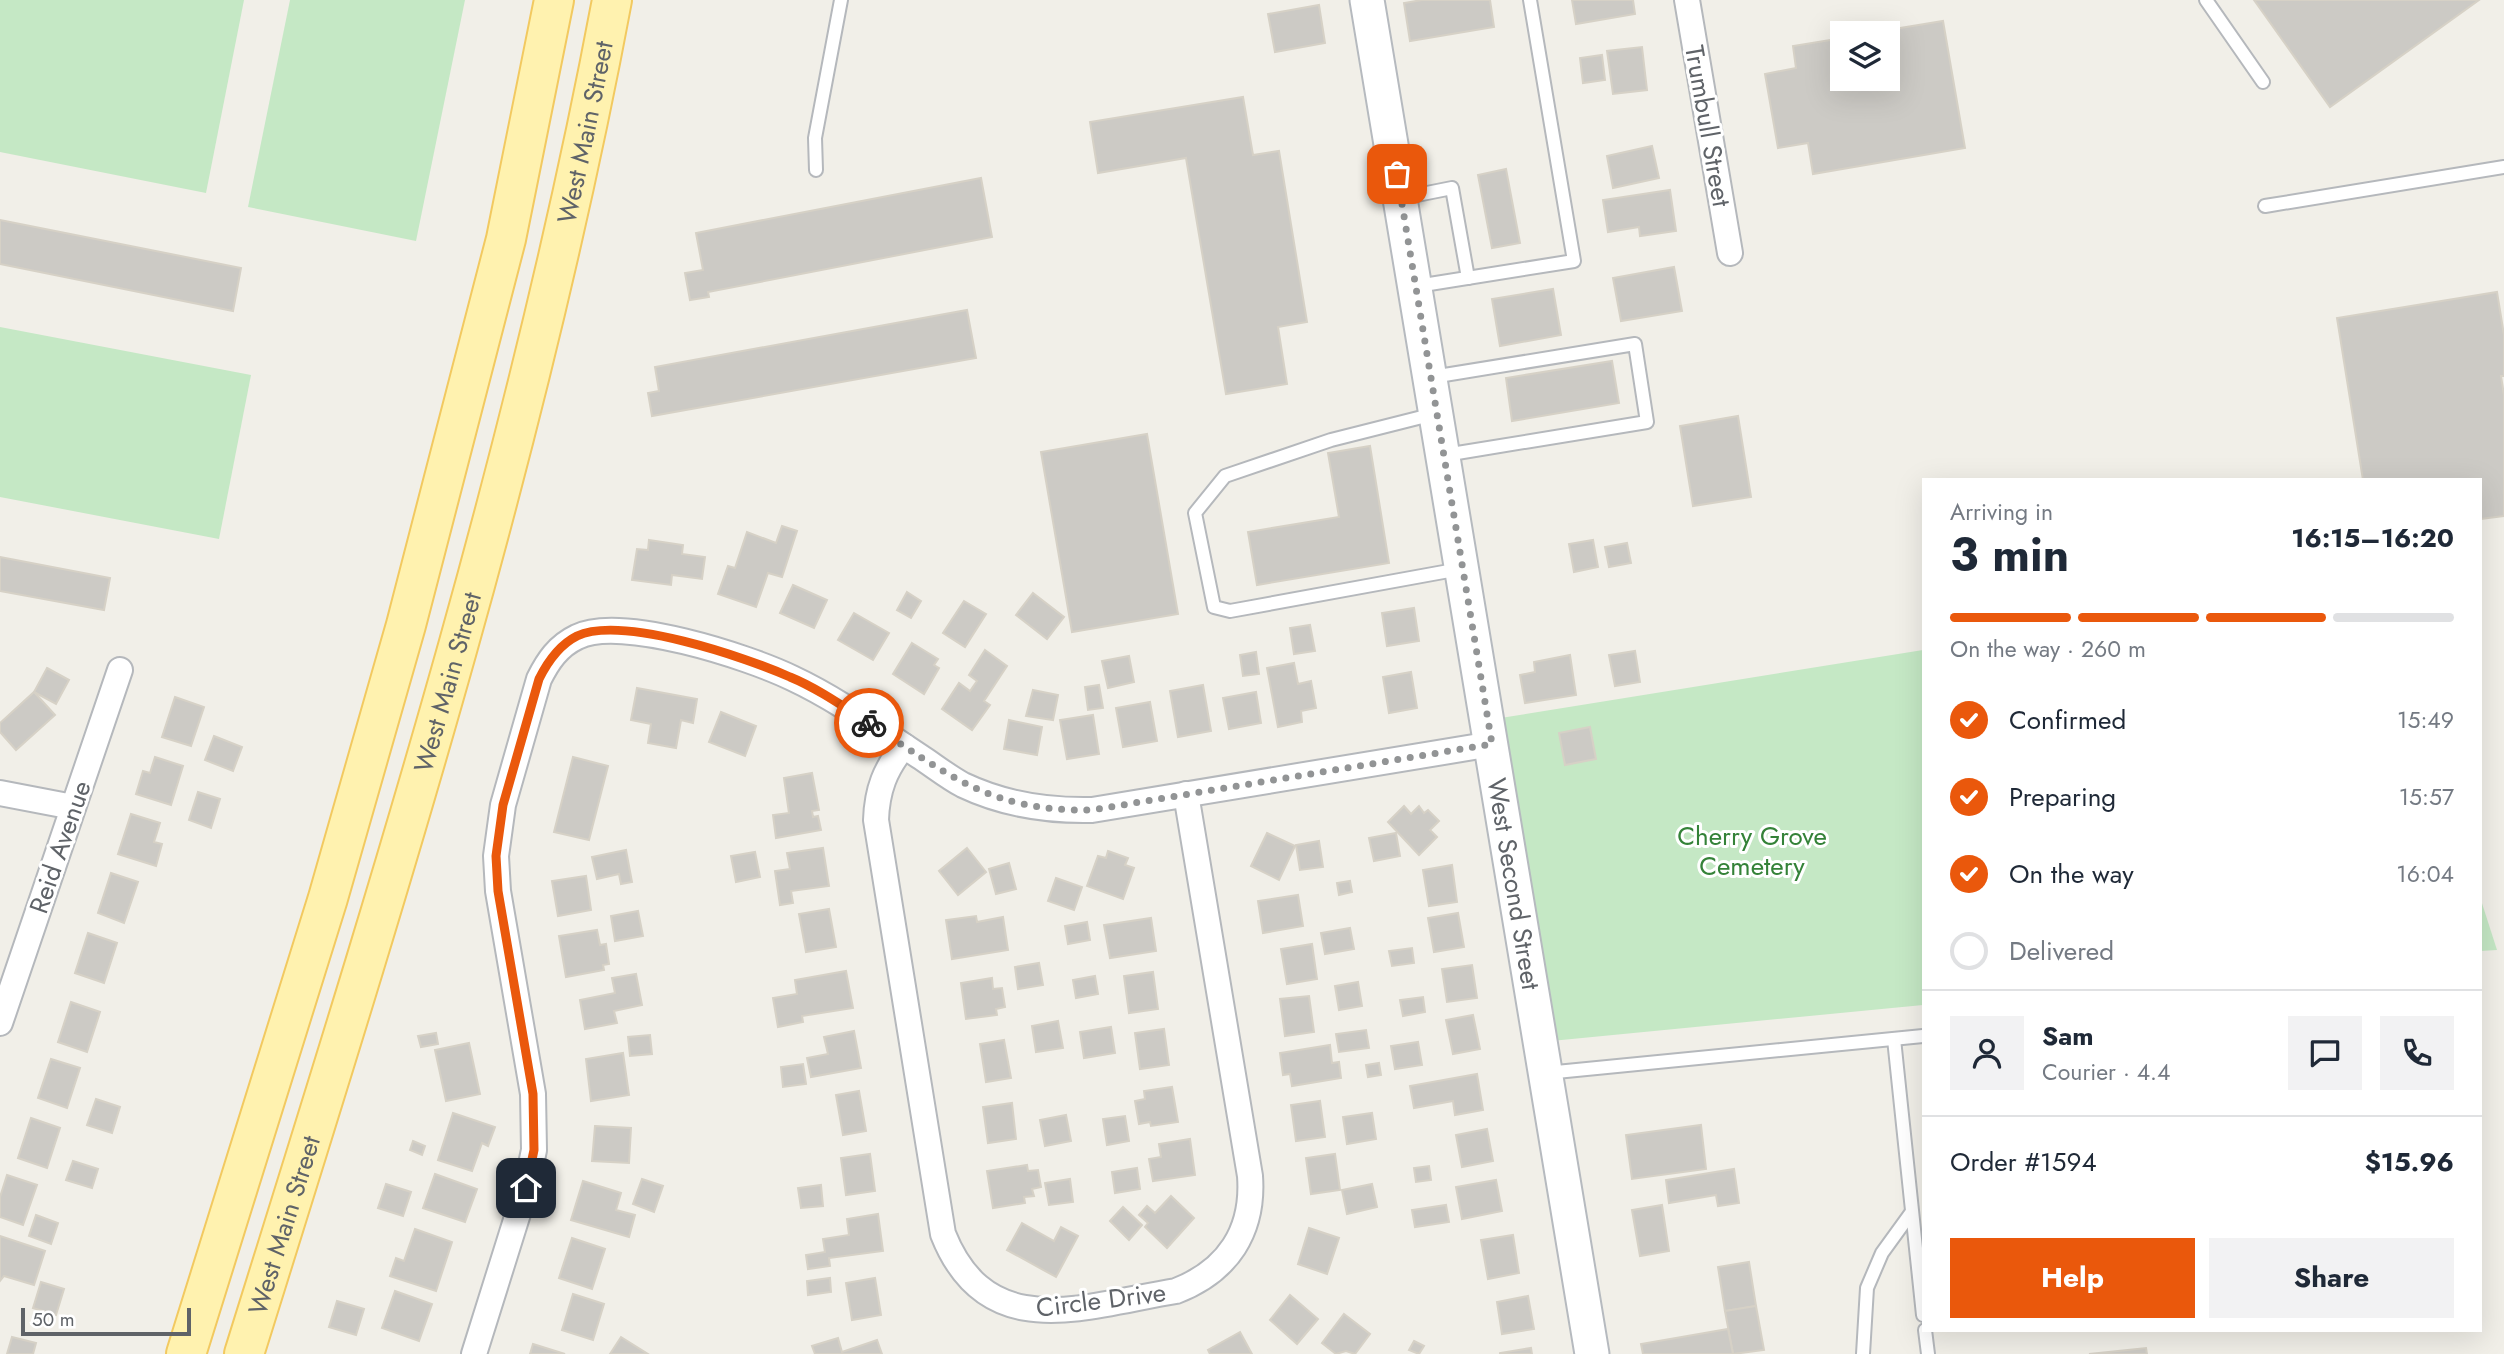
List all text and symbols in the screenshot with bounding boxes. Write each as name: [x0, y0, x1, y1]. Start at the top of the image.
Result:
map controls: [1830, 21, 1900, 91]
button: layers: [1830, 21, 1900, 91]
street label: West Main Street: [547, 37, 623, 227]
street label: Trumbull Street: [1675, 42, 1741, 210]
pin: [1367, 144, 1427, 204]
icon: bag: [1378, 155, 1416, 193]
text: Arriving in: [1950, 495, 2053, 529]
text: 16:15–16:20: [2291, 519, 2454, 557]
text: 3 min: [1950, 522, 2069, 588]
street label: West Main Street: [404, 587, 491, 777]
text: On the way · 260 m: [1950, 632, 2146, 666]
courier: [834, 688, 904, 758]
icon: check: [1950, 701, 1988, 739]
text: Confirmed: [2009, 701, 2126, 739]
text: 15:49: [2397, 703, 2454, 737]
icon: bike: [850, 704, 888, 742]
street label: Reid Avenue: [20, 775, 100, 919]
street label: West Second Street: [1478, 775, 1550, 993]
icon: check: [1950, 778, 1988, 816]
text: Preparing: [2009, 778, 2116, 816]
text: 15:57: [2399, 780, 2454, 814]
park label: Cherry Grove Cemetery: [1677, 817, 1827, 885]
icon: check: [1950, 855, 1988, 893]
text: On the way: [2009, 855, 2134, 893]
text: 16:04: [2396, 857, 2454, 891]
text: Delivered: [2009, 932, 2114, 970]
button: person: [1950, 1016, 2024, 1090]
button: chat: [2288, 1016, 2362, 1090]
button: phone: [2380, 1016, 2454, 1090]
text: Sam: [2042, 1017, 2094, 1055]
text: Courier · 4.4: [2042, 1055, 2170, 1089]
street label: West Main Street: [238, 1130, 330, 1319]
text: Order #1594: [1950, 1143, 2097, 1181]
text: $15.96: [2365, 1143, 2454, 1181]
pin: [496, 1158, 556, 1218]
icon: home: [507, 1169, 545, 1207]
button: Help: [1950, 1238, 2195, 1318]
button: Share: [2209, 1238, 2454, 1318]
street label: Circle Drive: [1034, 1273, 1168, 1327]
scale bar: [21, 1305, 191, 1337]
text: 50 m: [32, 1306, 75, 1333]

